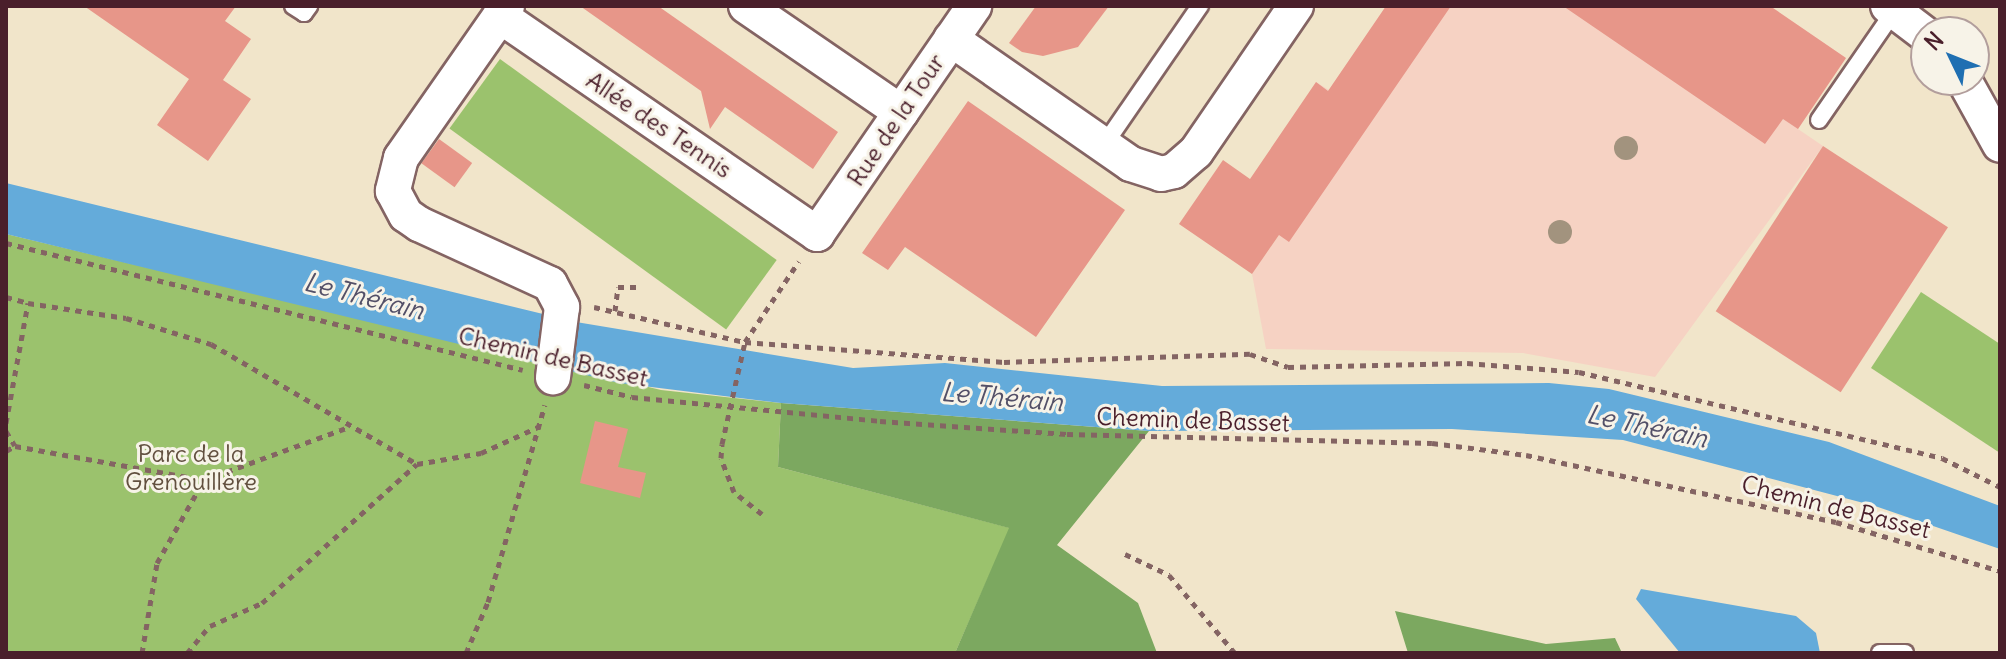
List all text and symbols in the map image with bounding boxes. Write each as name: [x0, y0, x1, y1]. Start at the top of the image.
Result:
north arrow: [1910, 16, 1990, 96]
text: N: [1918, 26, 1949, 56]
street label: Rue de la Tour: [841, 48, 951, 192]
street label: Allée des Tennis: [581, 66, 737, 184]
water label: Le Thérain: [301, 266, 427, 326]
street label: Chemin de Basset: [455, 321, 651, 393]
water label: Le Thérain: [940, 376, 1064, 418]
water label: Le Thérain: [1584, 398, 1710, 454]
street label: Chemin de Basset: [1096, 402, 1290, 438]
park label: Parc de la Grenouillère: [125, 440, 257, 496]
street label: Chemin de Basset: [1739, 470, 1933, 544]

